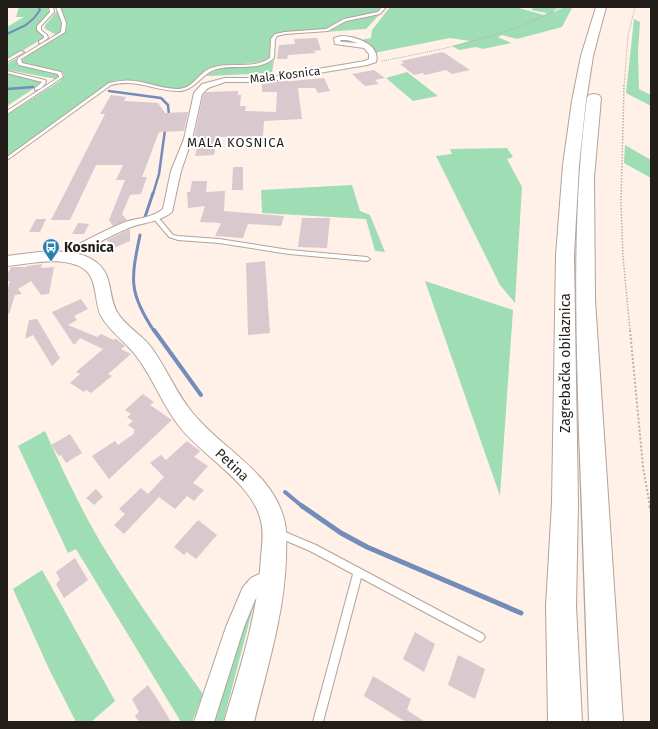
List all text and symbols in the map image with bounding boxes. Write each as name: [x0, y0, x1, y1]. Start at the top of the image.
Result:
street label: Mala Kosnica: [249, 64, 321, 86]
district label: MALA KOSNICA: [187, 135, 285, 150]
bus stop icon: Kosnica: [41, 237, 61, 262]
place label: Kosnica: [64, 239, 114, 256]
street label: Zagrebačka obilaznica: [557, 293, 574, 433]
street label: Petina: [212, 445, 252, 485]

